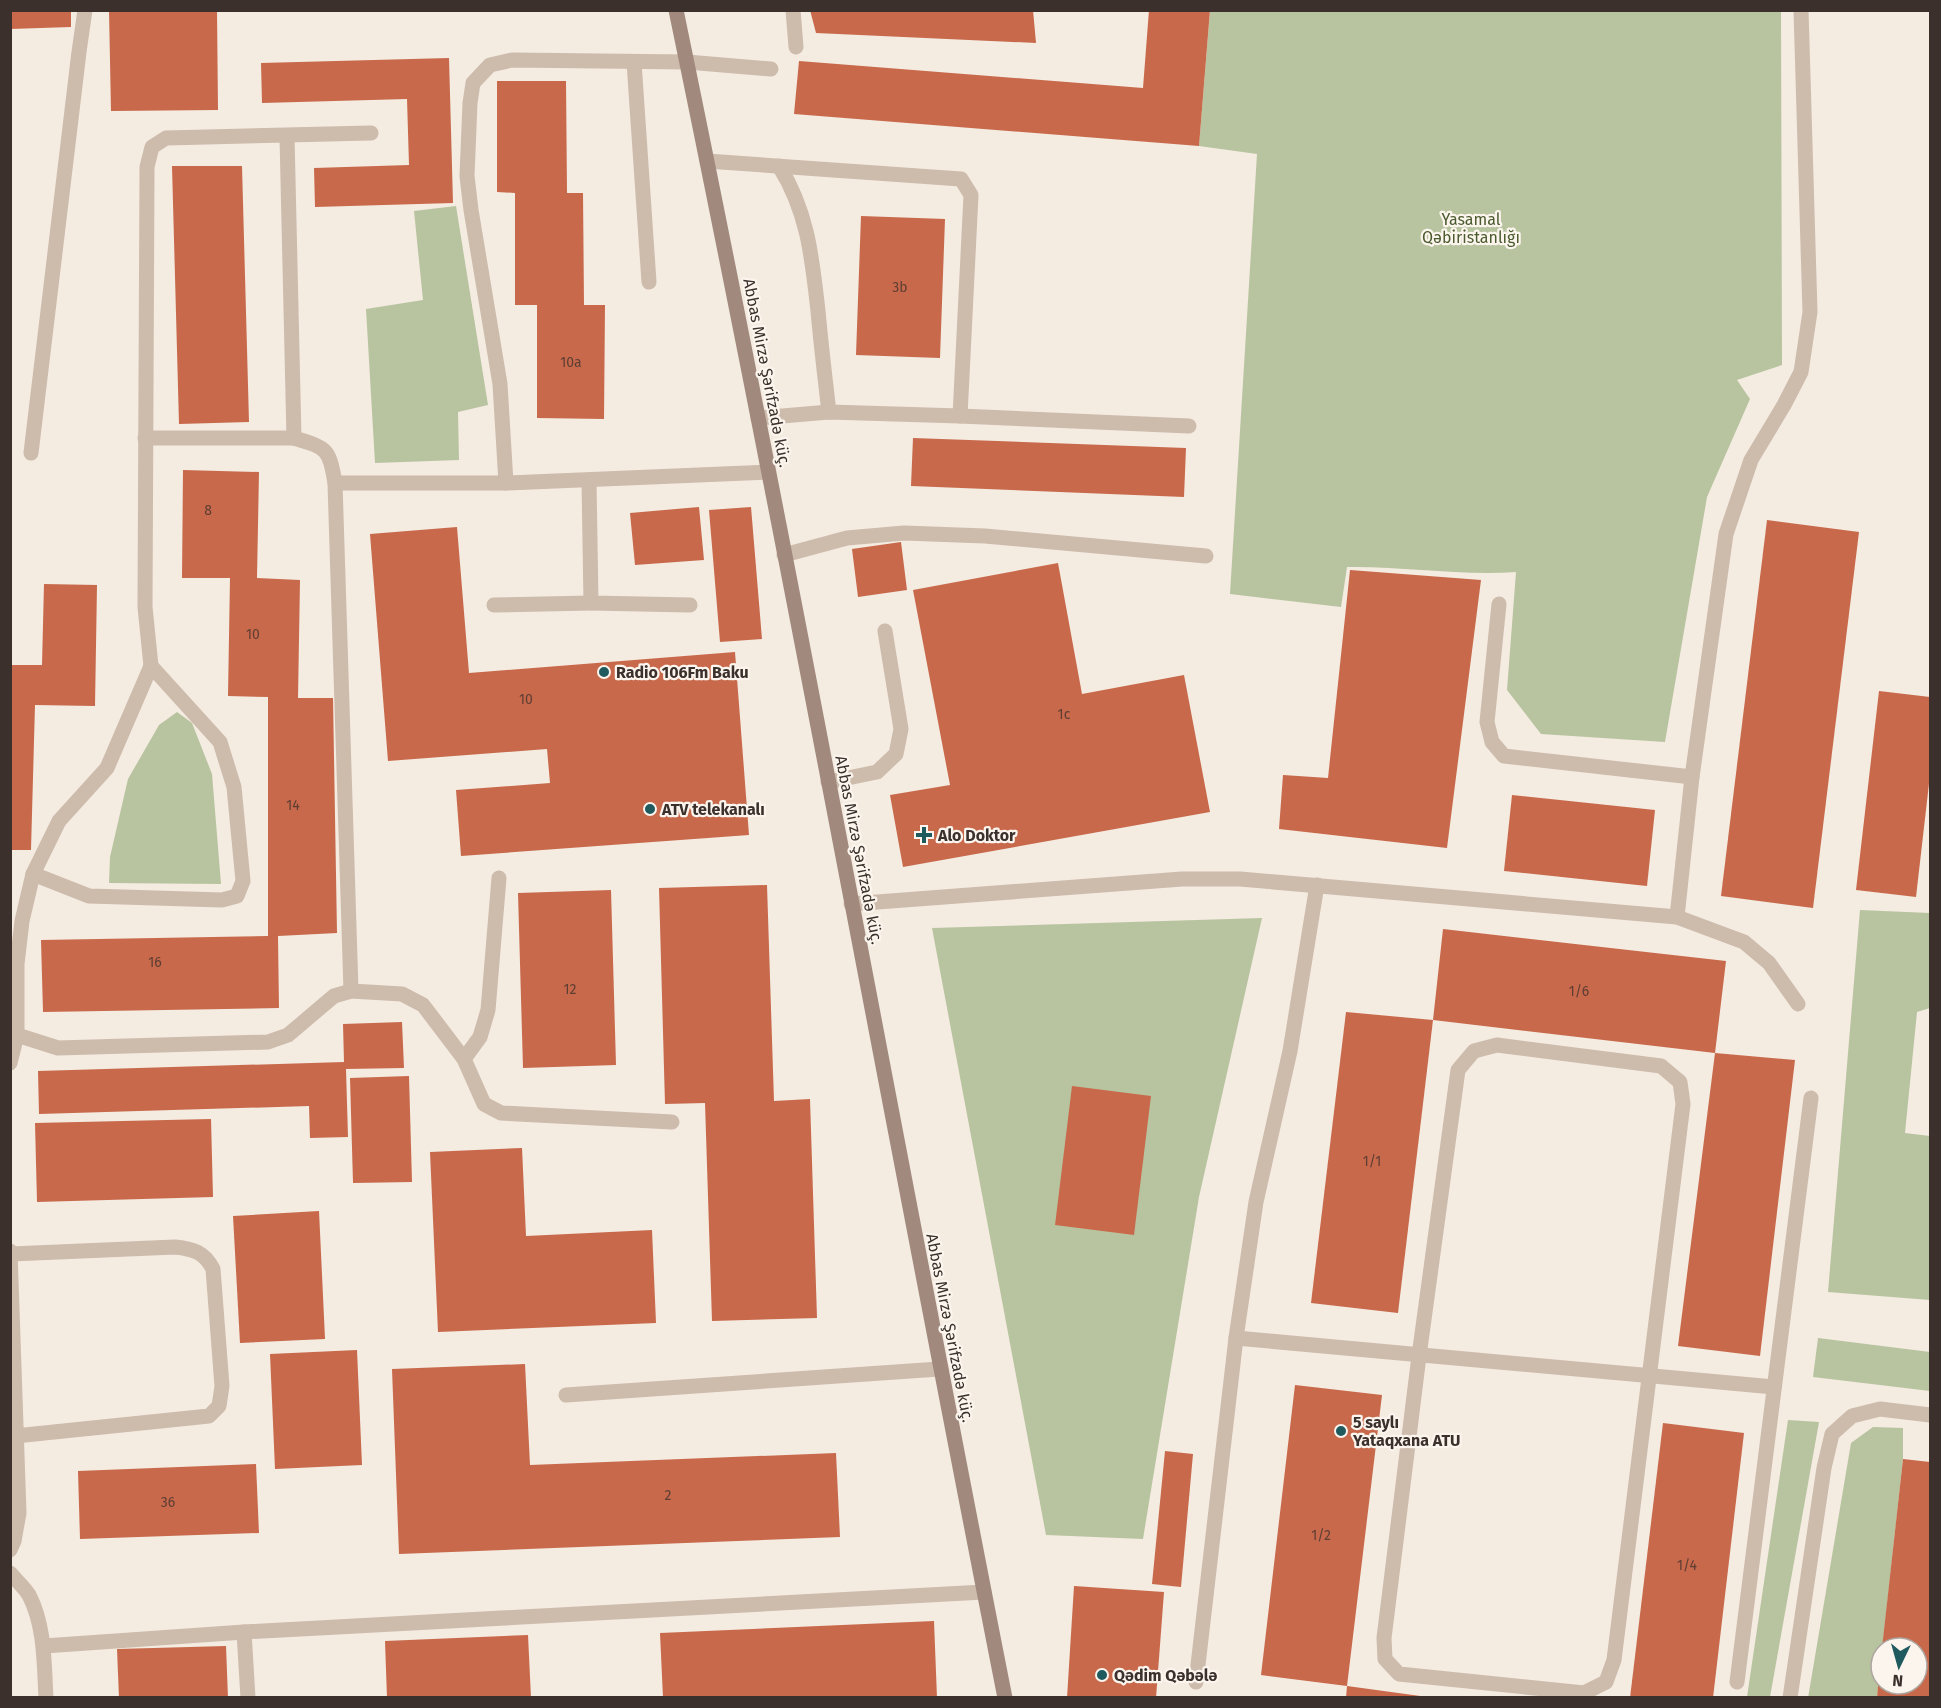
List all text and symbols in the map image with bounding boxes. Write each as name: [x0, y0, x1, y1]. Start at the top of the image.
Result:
park label: Yasamal Qəbiristanlığı: [1422, 210, 1520, 247]
street label: Abbas Mirzə Şərifzadə küç.: [738, 277, 795, 469]
house number: 3b: [892, 279, 908, 296]
house number: 10a: [560, 354, 582, 371]
house number: 8: [204, 502, 212, 519]
house number: 10: [246, 626, 260, 643]
place label: Radio 106Fm Baku: [616, 663, 749, 682]
marker: Radio 106Fm Baku: [597, 665, 611, 679]
house number: 10: [519, 691, 533, 708]
house number: 1c: [1058, 706, 1071, 723]
street label: Abbas Mirzə Şərifzadə küç.: [830, 754, 887, 946]
house number: 14: [286, 797, 300, 814]
place label: ATV telekanalı: [661, 800, 765, 819]
marker: ATV telekanalı: [643, 802, 657, 816]
marker: Alo Doktor: [915, 826, 933, 844]
place label: Alo Doktor: [937, 826, 1016, 845]
house number: 16: [148, 954, 162, 971]
house number: 12: [564, 981, 577, 998]
house number: 1/6: [1569, 983, 1589, 1000]
house number: 1/1: [1363, 1153, 1381, 1170]
street label: Abbas Mirzə Şərifzadə küç.: [921, 1232, 978, 1424]
place label: 5 saylı Yataqxana ATU: [1352, 1413, 1460, 1450]
marker: 5 saylı Yataqxana ATU: [1334, 1424, 1348, 1438]
house number: 2: [665, 1487, 672, 1504]
house number: 36: [161, 1494, 175, 1511]
house number: 1/2: [1311, 1527, 1331, 1544]
house number: 1/4: [1677, 1557, 1698, 1574]
north arrow: [1869, 1636, 1929, 1696]
place label: Qədim Qəbələ: [1114, 1666, 1217, 1685]
marker: Qədim Qəbələ: [1095, 1668, 1109, 1682]
text: N: [1892, 1671, 1904, 1690]

